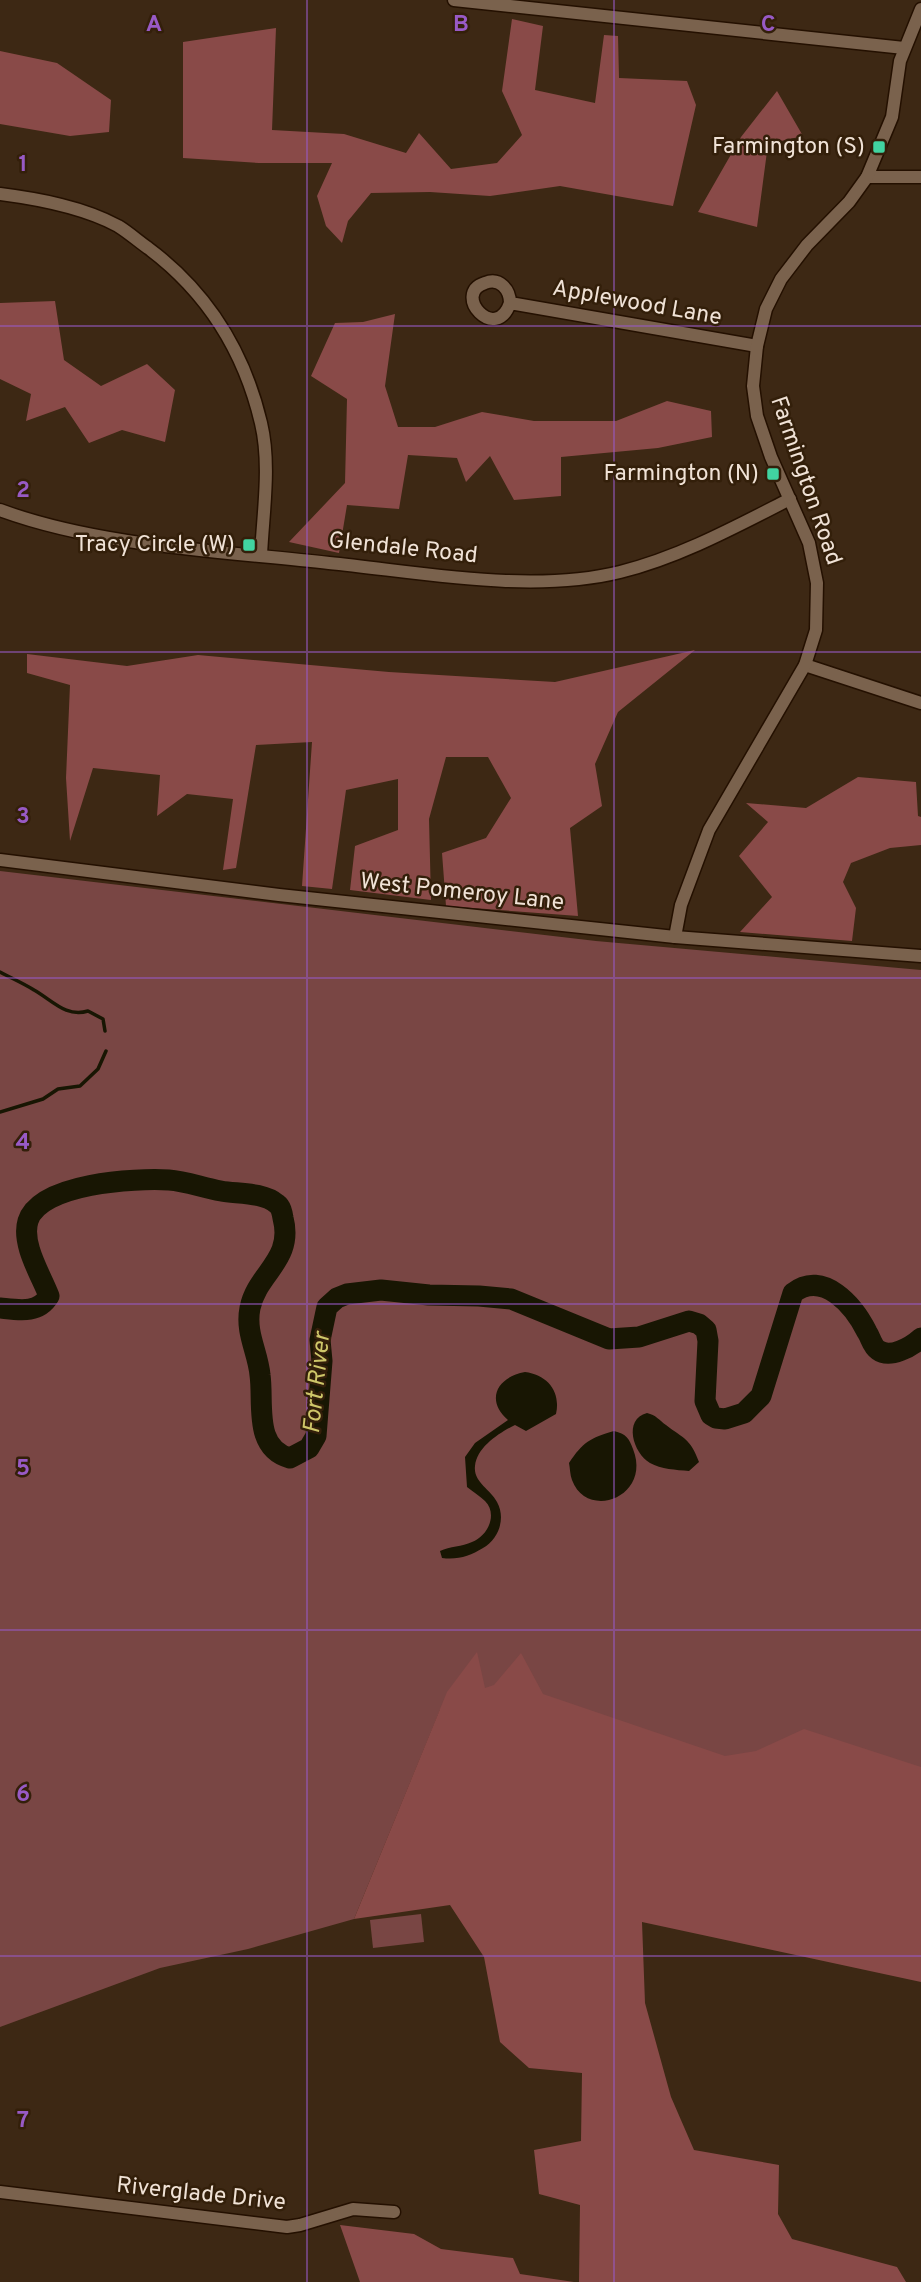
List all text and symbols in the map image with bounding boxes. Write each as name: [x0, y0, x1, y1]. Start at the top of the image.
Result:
text: A: [146, 11, 162, 40]
text: B: [453, 11, 469, 40]
text: C: [761, 11, 775, 40]
place label: Farmington (S): [712, 133, 865, 162]
marker: Farmington (S): [871, 139, 887, 155]
text: 1: [18, 151, 28, 180]
street label: Applewood Lane: [550, 275, 724, 333]
street label: Farmington Road: [763, 393, 847, 569]
place label: Farmington (N): [604, 460, 759, 489]
marker: Farmington (N): [765, 466, 781, 482]
text: 2: [16, 477, 30, 506]
street label: Glendale Road: [327, 527, 479, 571]
place label: Tracy Circle (W): [75, 531, 235, 560]
marker: Tracy Circle (W): [241, 537, 257, 553]
text: 3: [16, 803, 30, 832]
street label: West Pomeroy Lane: [359, 868, 565, 918]
text: 4: [16, 1129, 30, 1158]
water label: Fort River: [298, 1329, 338, 1435]
text: 5: [16, 1455, 30, 1484]
text: 6: [16, 1781, 30, 1810]
text: 7: [17, 2107, 29, 2136]
street label: Riverglade Drive: [115, 2172, 287, 2218]

